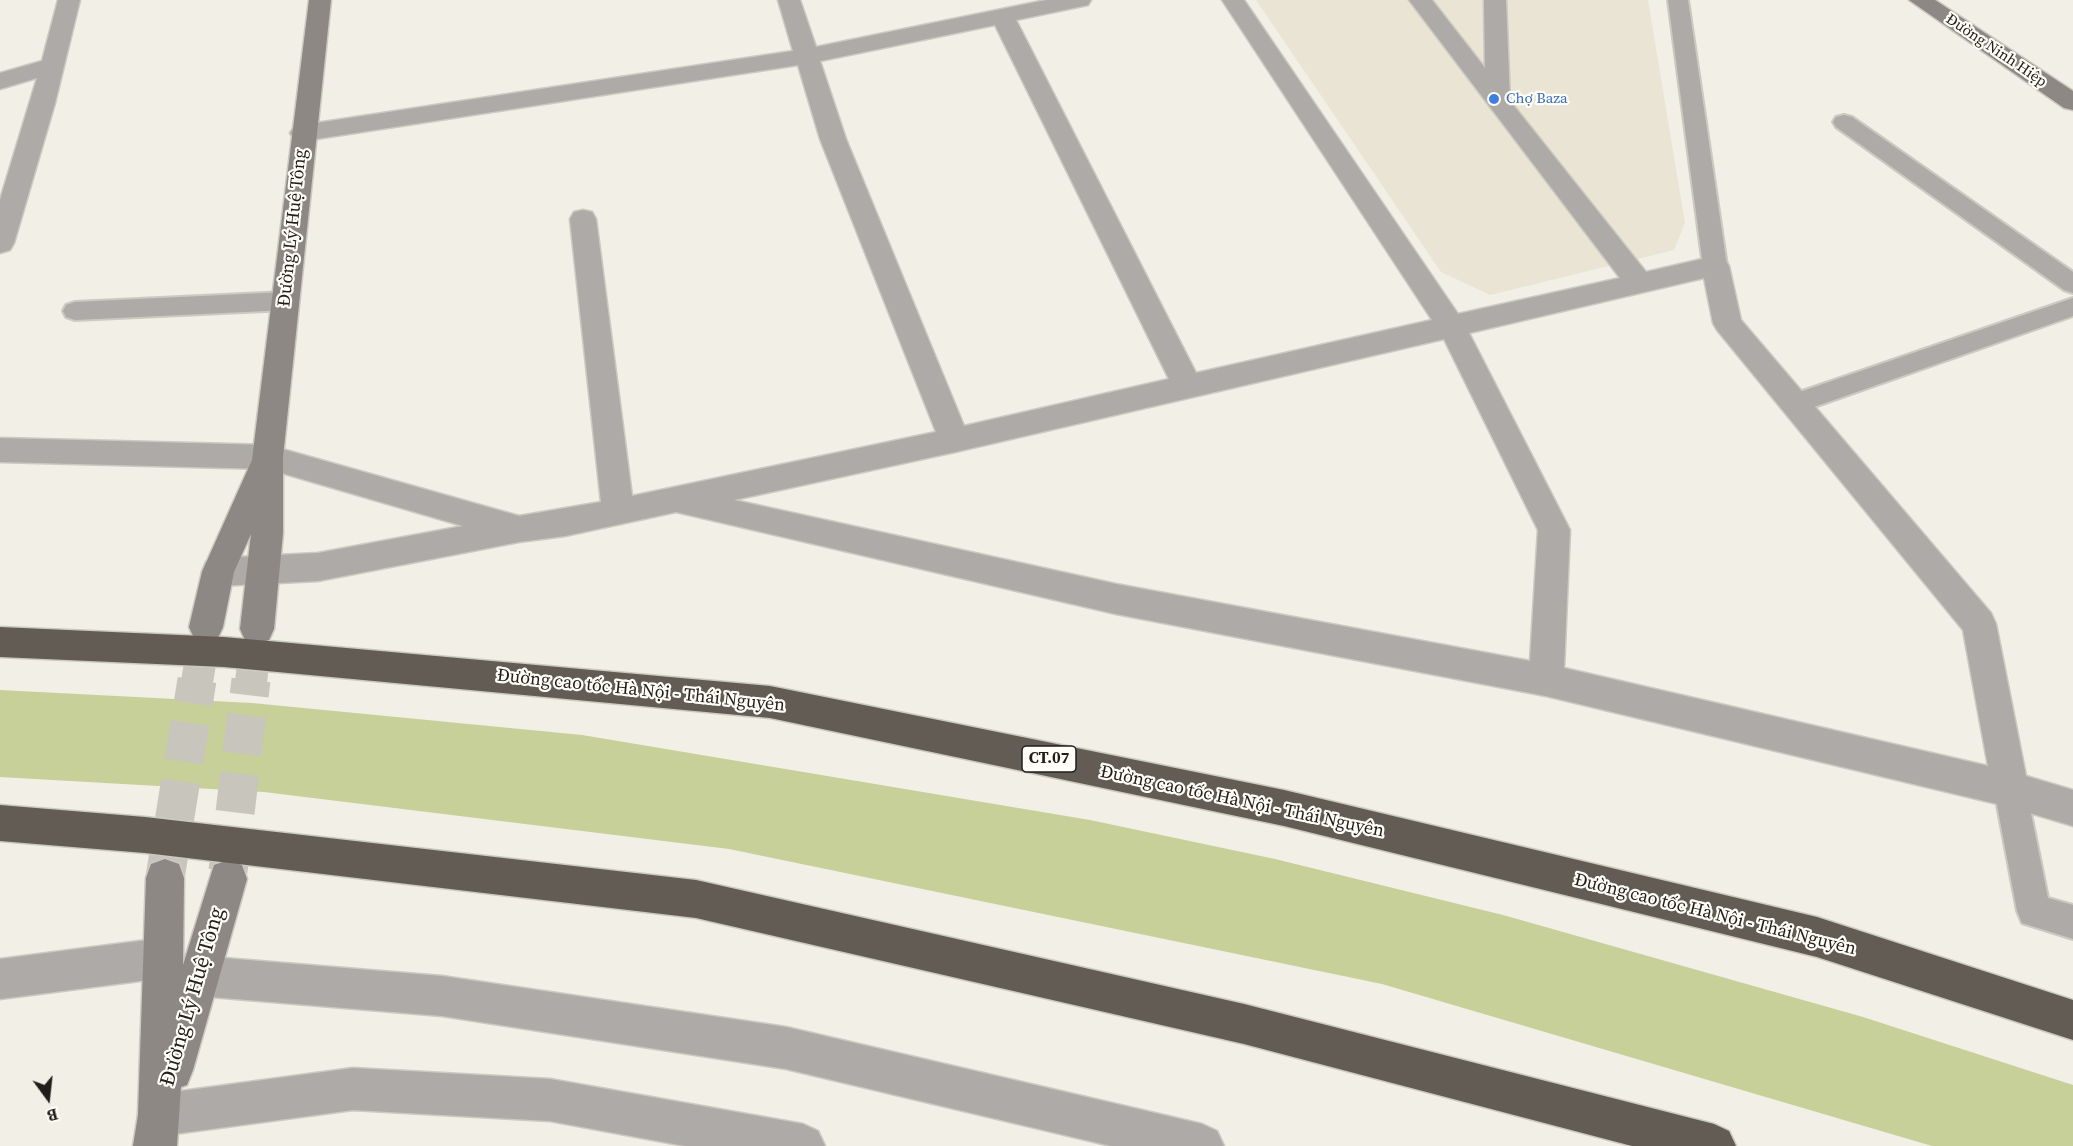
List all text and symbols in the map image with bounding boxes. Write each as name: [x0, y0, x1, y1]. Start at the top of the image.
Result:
street label: Đường Ninh Hiệp: [1942, 11, 2050, 91]
place label: Chợ Baza: [1506, 90, 1568, 108]
marker: Chợ Baza: [1487, 92, 1501, 106]
street label: Đường Lý Huệ Tông: [274, 148, 312, 308]
street label: Đường cao tốc Hà Nội - Thái Nguyên: [496, 665, 786, 717]
road number: CT.07: [1022, 746, 1076, 772]
street label: Đường cao tốc Hà Nội - Thái Nguyên: [1098, 761, 1386, 843]
street label: Đường cao tốc Hà Nội - Thái Nguyên: [1572, 870, 1858, 960]
street label: Đường Lý Huệ Tông: [155, 905, 231, 1089]
north arrow: [18, 1068, 78, 1128]
text: B: [45, 1103, 61, 1127]

